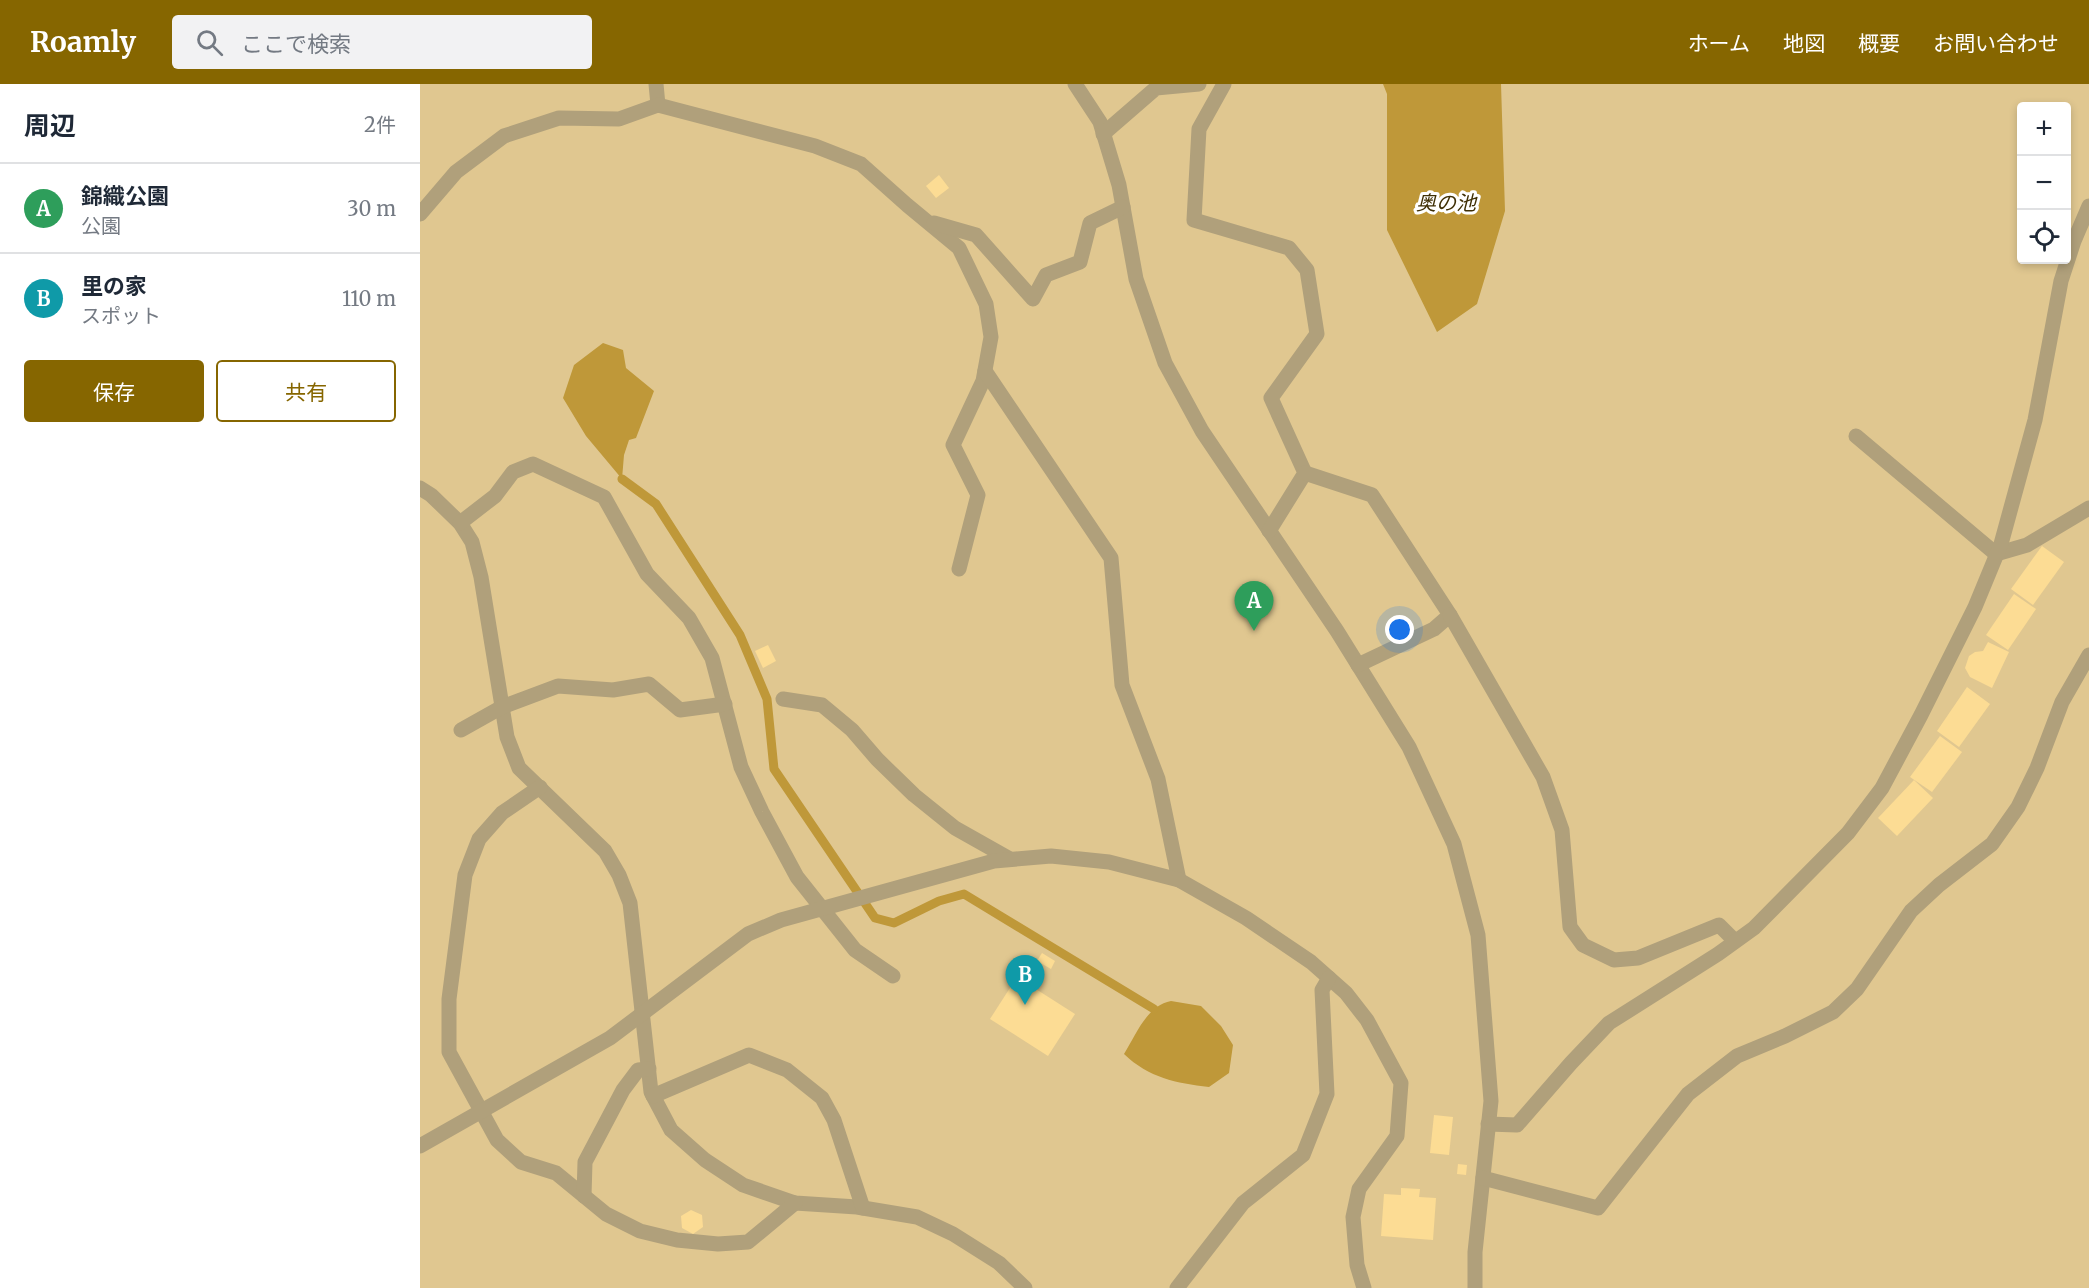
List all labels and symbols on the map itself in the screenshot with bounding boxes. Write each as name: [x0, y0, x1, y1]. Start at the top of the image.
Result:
water label: 奥の池: [1416, 190, 1478, 215]
pin: A: [1234, 582, 1274, 631]
your location: [1385, 615, 1414, 644]
pin: B: [1006, 956, 1044, 1005]

